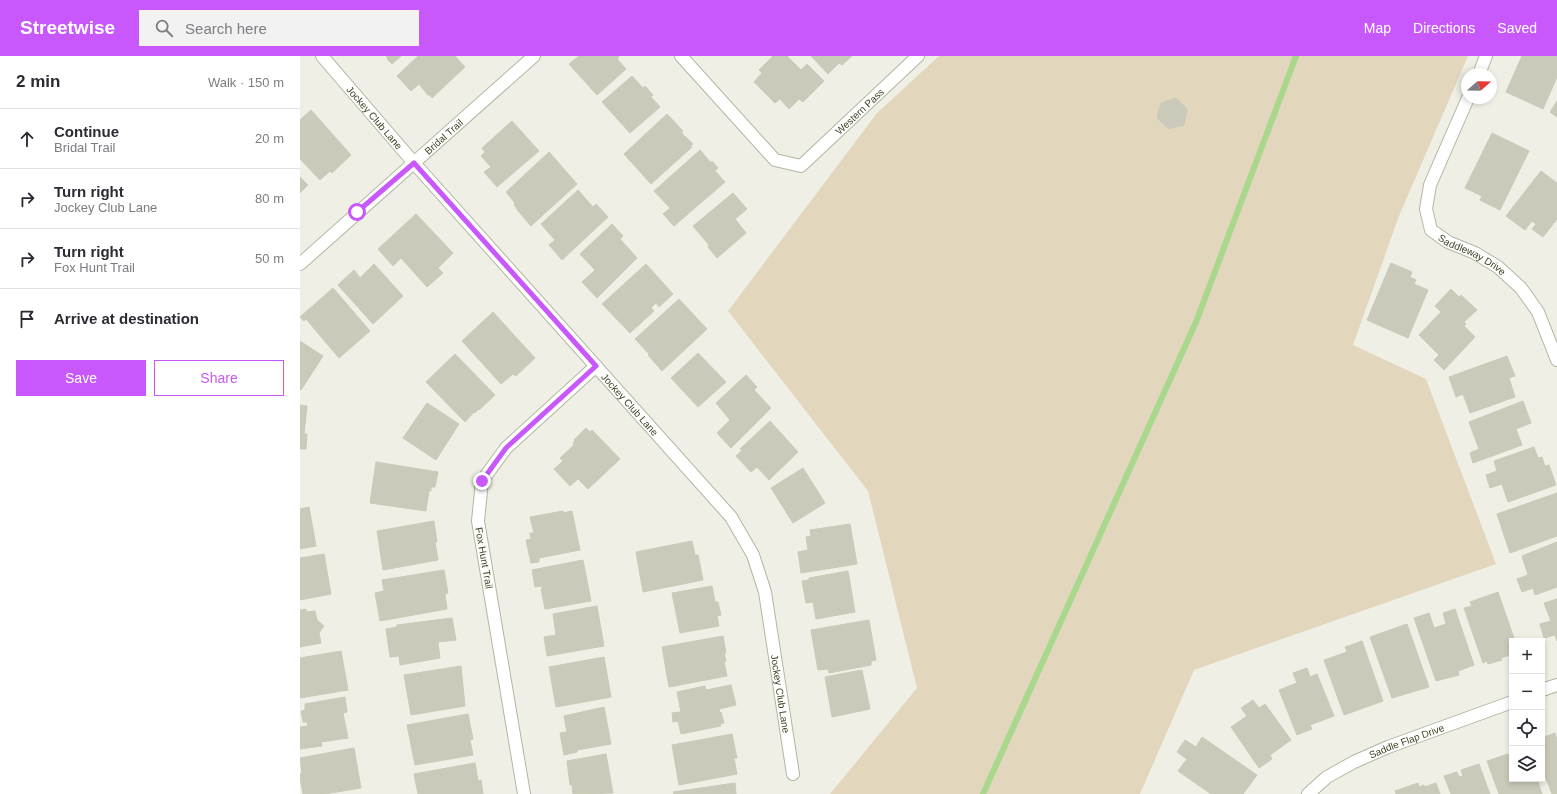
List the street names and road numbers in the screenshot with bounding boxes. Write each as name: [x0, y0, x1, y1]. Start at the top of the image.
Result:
street label: Jockey Club Lane: [345, 84, 405, 151]
street label: Western Pass: [833, 86, 886, 136]
street label: Bridal Trail: [422, 117, 465, 156]
street label: Saddleway Drive: [1436, 232, 1509, 277]
street label: Jockey Club Lane: [599, 371, 661, 438]
street label: Fox Hunt Trail: [473, 526, 495, 590]
street label: Jockey Club Lane: [769, 654, 792, 734]
street label: Saddle Flap Drive: [1367, 721, 1446, 760]

